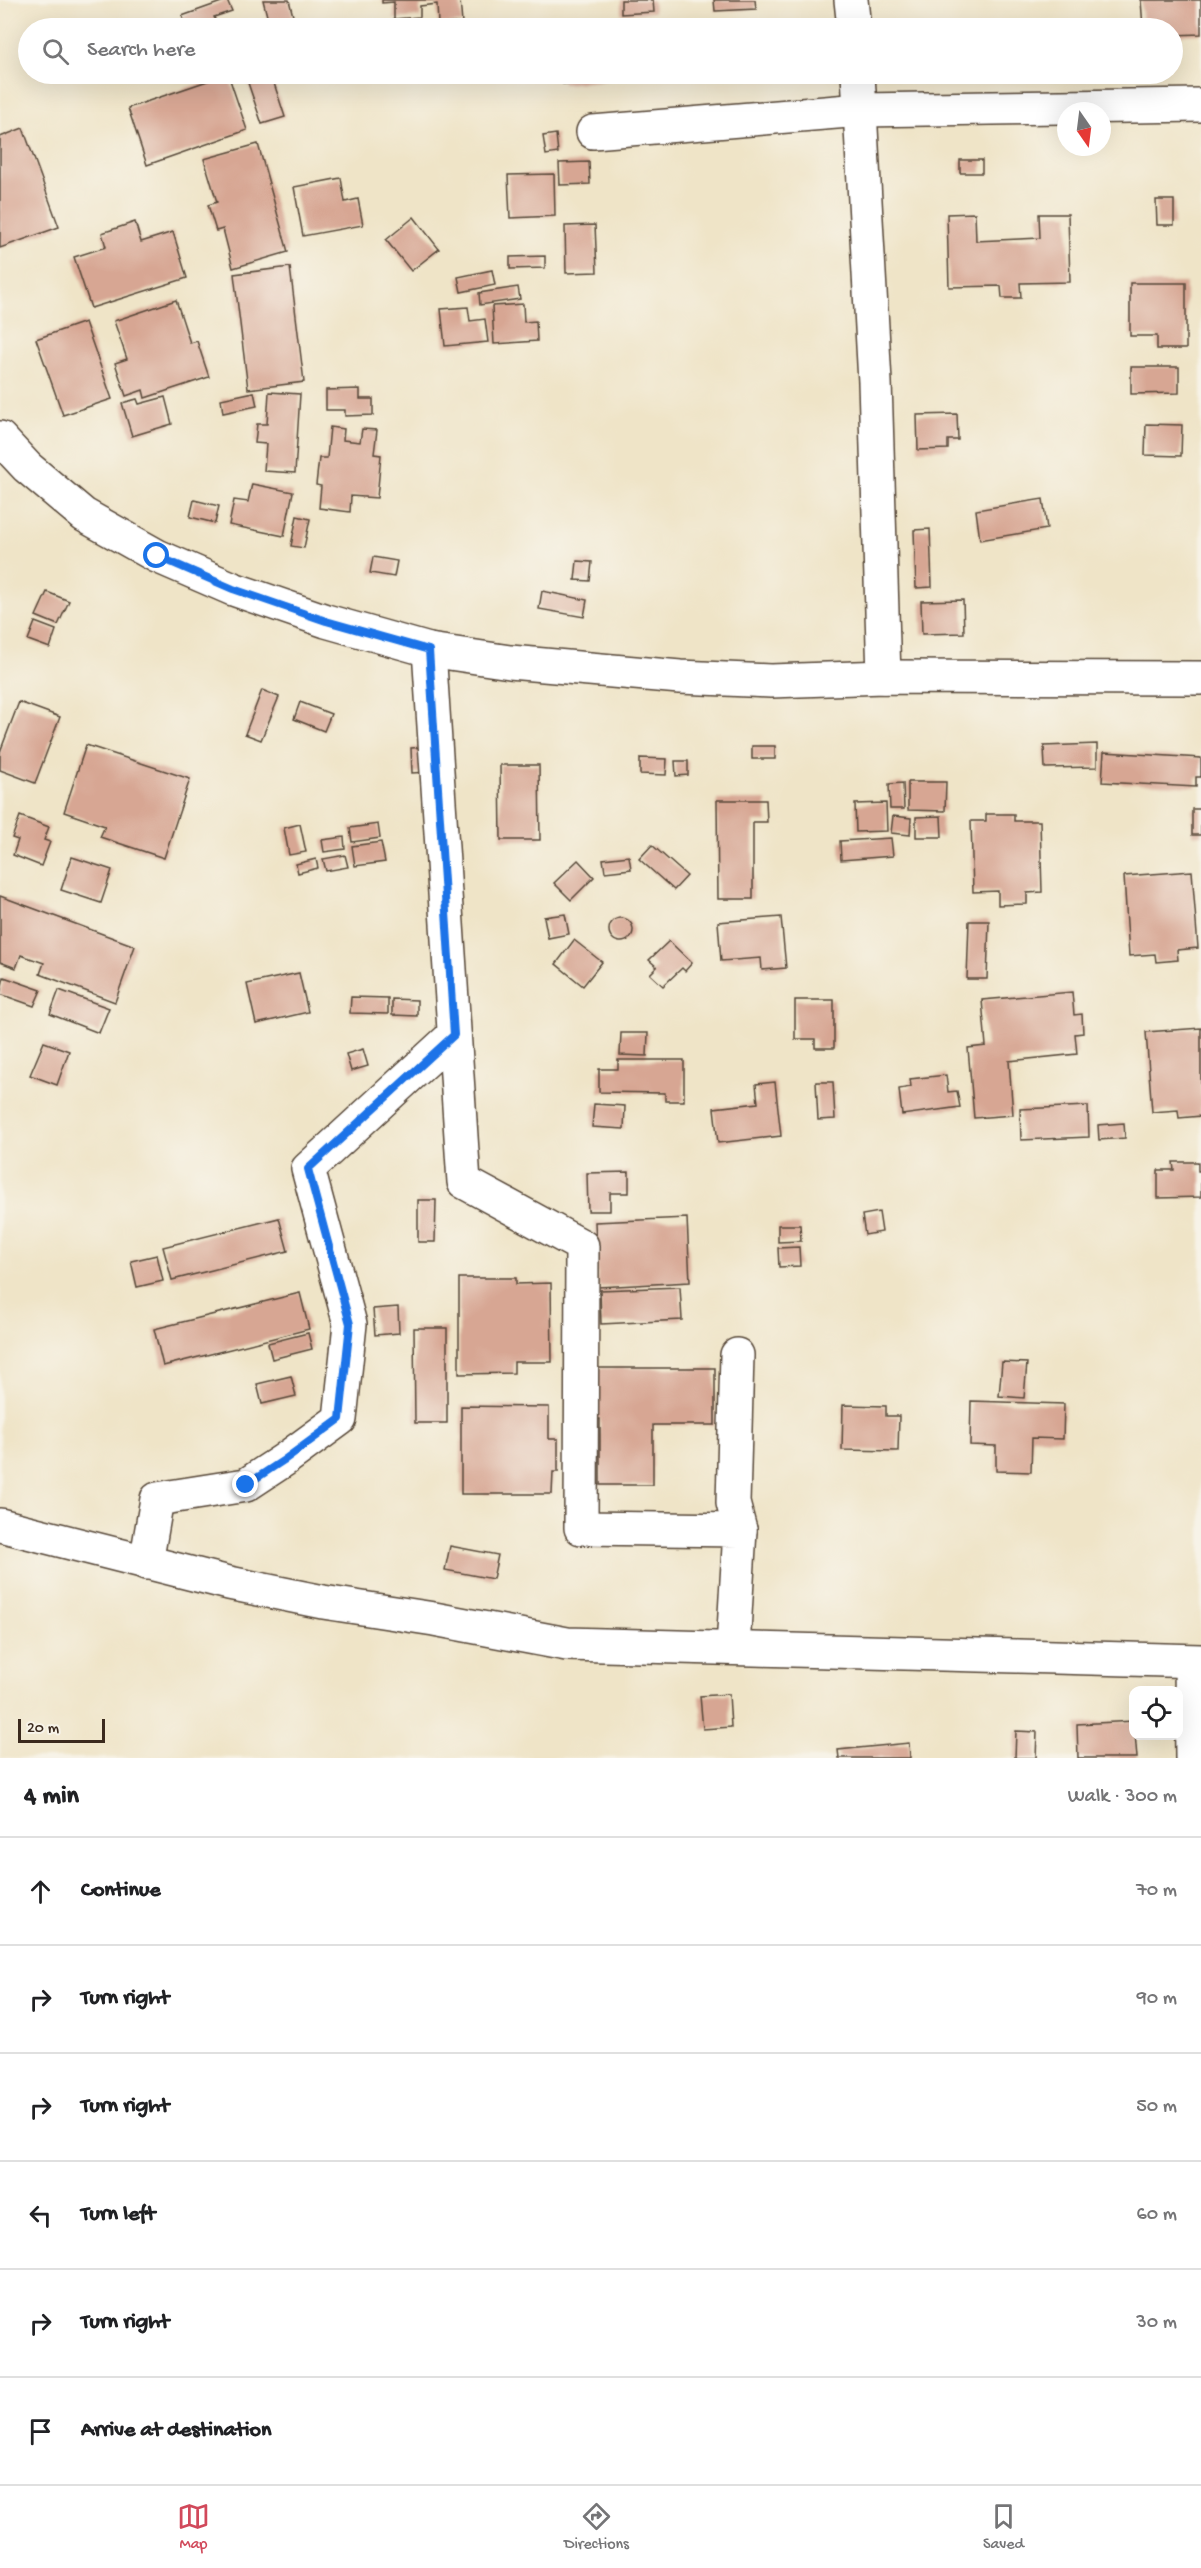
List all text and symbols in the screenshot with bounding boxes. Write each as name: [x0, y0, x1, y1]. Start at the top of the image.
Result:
search box: [18, 18, 1183, 84]
icon: search: [39, 35, 72, 68]
text: Search here: [87, 38, 195, 64]
north arrow: [1057, 102, 1111, 156]
route start: [143, 542, 169, 568]
route end: [232, 1471, 258, 1497]
map controls: [1129, 1686, 1183, 1740]
button: locate: [1129, 1686, 1183, 1740]
scale bar: [18, 1716, 105, 1744]
text: 20 m: [27, 1720, 59, 1739]
text: 4 min: [24, 1782, 79, 1813]
text: Walk · 300 m: [1068, 1786, 1177, 1809]
icon: ahead: [24, 1875, 57, 1908]
text: Continue: [81, 1878, 161, 1904]
text: 70 m: [1136, 1880, 1177, 1903]
icon: right: [24, 1983, 57, 2016]
text: Turn right: [81, 1986, 169, 2012]
text: 90 m: [1137, 1988, 1177, 2011]
icon: right: [24, 2091, 57, 2124]
text: Turn right: [81, 2094, 169, 2120]
text: 50 m: [1136, 2096, 1177, 2119]
icon: left: [24, 2199, 57, 2232]
text: Turn left: [81, 2202, 155, 2228]
text: 60 m: [1137, 2204, 1177, 2227]
icon: right: [24, 2307, 57, 2340]
text: Turn right: [81, 2310, 169, 2336]
text: 30 m: [1136, 2312, 1177, 2335]
icon: arrive: [24, 2415, 57, 2448]
text: Arrive at destination: [81, 2418, 271, 2444]
tab: Map: [177, 2500, 210, 2555]
tab: Directions: [564, 2500, 629, 2555]
tab: Saved: [983, 2500, 1024, 2555]

